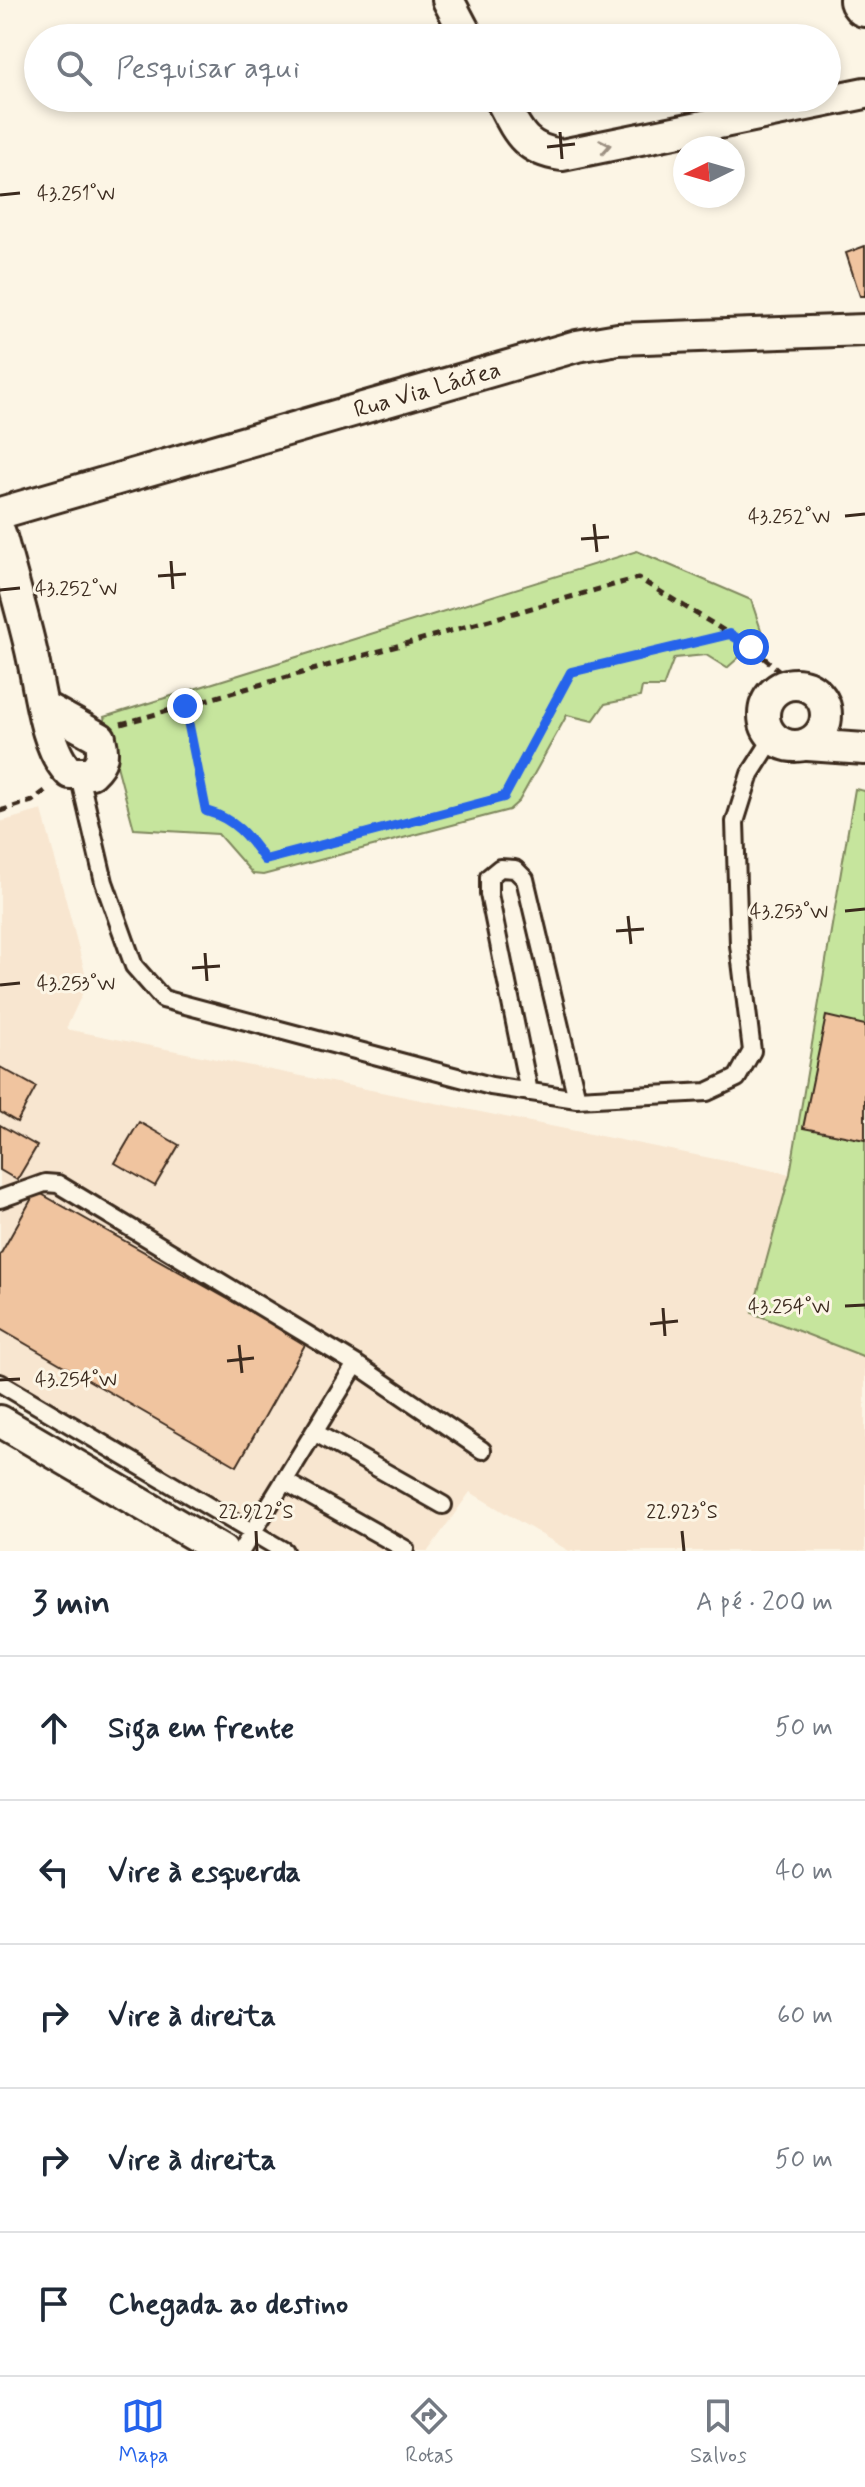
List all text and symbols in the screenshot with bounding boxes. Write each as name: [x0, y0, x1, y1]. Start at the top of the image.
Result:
search box: [24, 24, 841, 112]
icon: search: [52, 46, 96, 90]
text: Pesquisar aqui: [116, 49, 300, 88]
north arrow: [673, 136, 745, 208]
one-way arrow: [597, 138, 611, 155]
text: 43.251°W: [37, 181, 115, 208]
street label: Rua Via Láctea: [350, 355, 505, 426]
text: 43.252°W: [748, 504, 830, 531]
text: 43.252°W: [35, 576, 117, 603]
route start: [733, 629, 769, 665]
route end: [167, 688, 203, 724]
text: 43.253°W: [750, 899, 828, 926]
text: 43.253°W: [37, 971, 115, 998]
text: 43.254°W: [748, 1294, 830, 1321]
text: 43.254°W: [35, 1367, 117, 1394]
text: 22.922°S: [218, 1499, 294, 1526]
text: 22.923°S: [646, 1499, 718, 1526]
text: 3 min: [32, 1581, 110, 1626]
text: A pé · 200 m: [696, 1586, 833, 1620]
icon: ahead: [32, 1706, 76, 1750]
text: Siga em frente: [108, 1709, 294, 1748]
text: 50 m: [775, 1711, 833, 1745]
icon: left: [32, 1850, 76, 1894]
text: Vire à esquerda: [108, 1853, 301, 1892]
text: 40 m: [775, 1855, 833, 1889]
icon: right: [32, 1994, 76, 2038]
text: Vire à direita: [108, 1997, 276, 2036]
text: 60 m: [777, 1999, 833, 2033]
icon: right: [32, 2138, 76, 2182]
text: Vire à direita: [108, 2141, 276, 2180]
text: 50 m: [775, 2143, 833, 2177]
icon: arrive: [32, 2282, 76, 2326]
text: Chegada ao destino: [108, 2285, 348, 2324]
tab: Mapa: [118, 2394, 169, 2470]
tab: Rotas: [405, 2394, 453, 2470]
tab: Salvos: [690, 2394, 747, 2470]

